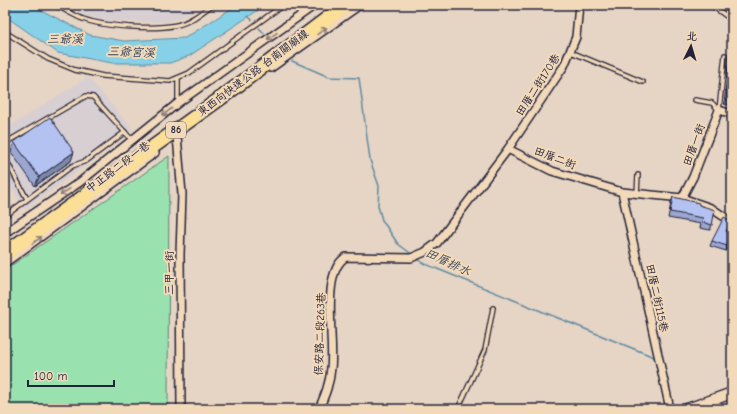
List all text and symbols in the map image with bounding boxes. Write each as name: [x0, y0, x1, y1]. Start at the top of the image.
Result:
north arrow: [671, 26, 711, 66]
street label: 東西向快速公路 台南關廟線: [195, 27, 311, 119]
one-way arrow: [317, 27, 328, 35]
text: 北: [686, 30, 698, 43]
water label: 三爺溪: [47, 32, 84, 46]
one-way arrow: [267, 32, 278, 40]
water label: 三爺宮溪: [107, 44, 156, 60]
street label: 田厝二街170巷: [513, 52, 563, 118]
one-way arrow: [162, 108, 173, 117]
street label: 田厝一街: [680, 121, 708, 168]
road number: 86: [166, 122, 186, 138]
street label: 中正路二段一巷: [83, 139, 153, 195]
street label: 田厝二街: [532, 144, 579, 172]
one-way arrow: [59, 188, 70, 196]
one-way arrow: [31, 236, 42, 244]
water label: 田厝排水: [423, 246, 474, 279]
street label: 三甲一街: [163, 250, 176, 295]
street label: 田厝二街115巷: [643, 263, 671, 333]
street label: 保安路二段263巷: [312, 292, 328, 376]
scale bar: [28, 362, 114, 388]
text: 100 m: [34, 369, 67, 383]

